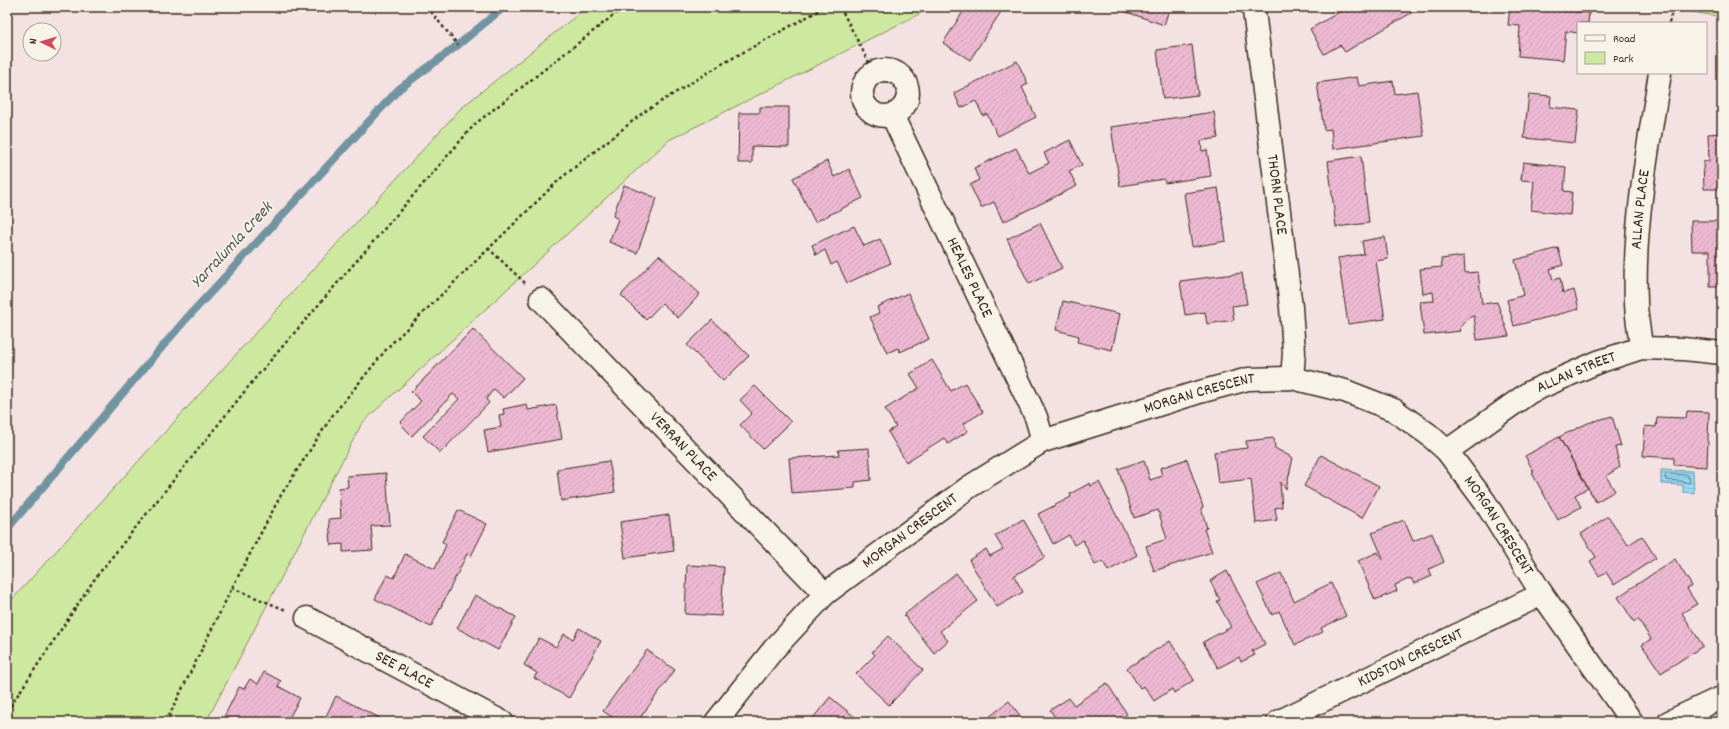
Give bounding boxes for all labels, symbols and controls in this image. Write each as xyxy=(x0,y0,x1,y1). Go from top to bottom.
north arrow xyxy=(22,22,62,62)
legend xyxy=(1577,22,1707,74)
text: Road xyxy=(1613,31,1635,48)
text: N xyxy=(26,37,42,45)
text: Park xyxy=(1613,51,1634,68)
street label: THORN PLACE xyxy=(1261,153,1293,237)
street label: ALLAN PLACE xyxy=(1625,168,1656,250)
water label: Yarralumla Creek xyxy=(187,196,281,295)
street label: HEALES PLACE xyxy=(940,233,999,322)
street label: ALLAN STREET xyxy=(1533,345,1619,399)
street label: MORGAN CRESCENT xyxy=(1141,367,1255,420)
street label: VERRAN PLACE xyxy=(644,407,723,487)
street label: MORGAN CRESCENT xyxy=(1458,471,1539,580)
street label: MORGAN CRESCENT xyxy=(857,487,963,574)
street label: KIDSTON CRESCENT xyxy=(1354,622,1467,693)
street label: SEE PLACE xyxy=(371,645,438,695)

